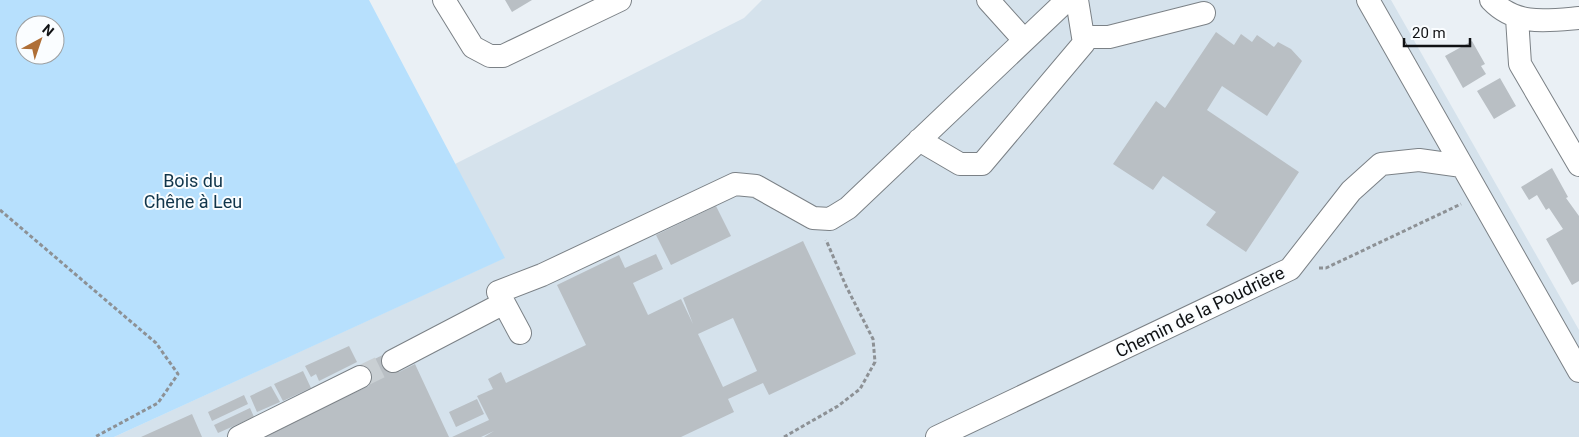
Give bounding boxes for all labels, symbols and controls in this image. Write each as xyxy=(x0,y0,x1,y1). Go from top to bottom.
north arrow xyxy=(15,15,65,65)
scale bar xyxy=(1404,15,1470,47)
text: N xyxy=(39,21,57,39)
text: 20 m xyxy=(1412,24,1446,42)
park label: Bois du Chêne à Leu xyxy=(144,170,242,212)
street label: Chemin de la Poudrière xyxy=(1112,261,1288,362)

